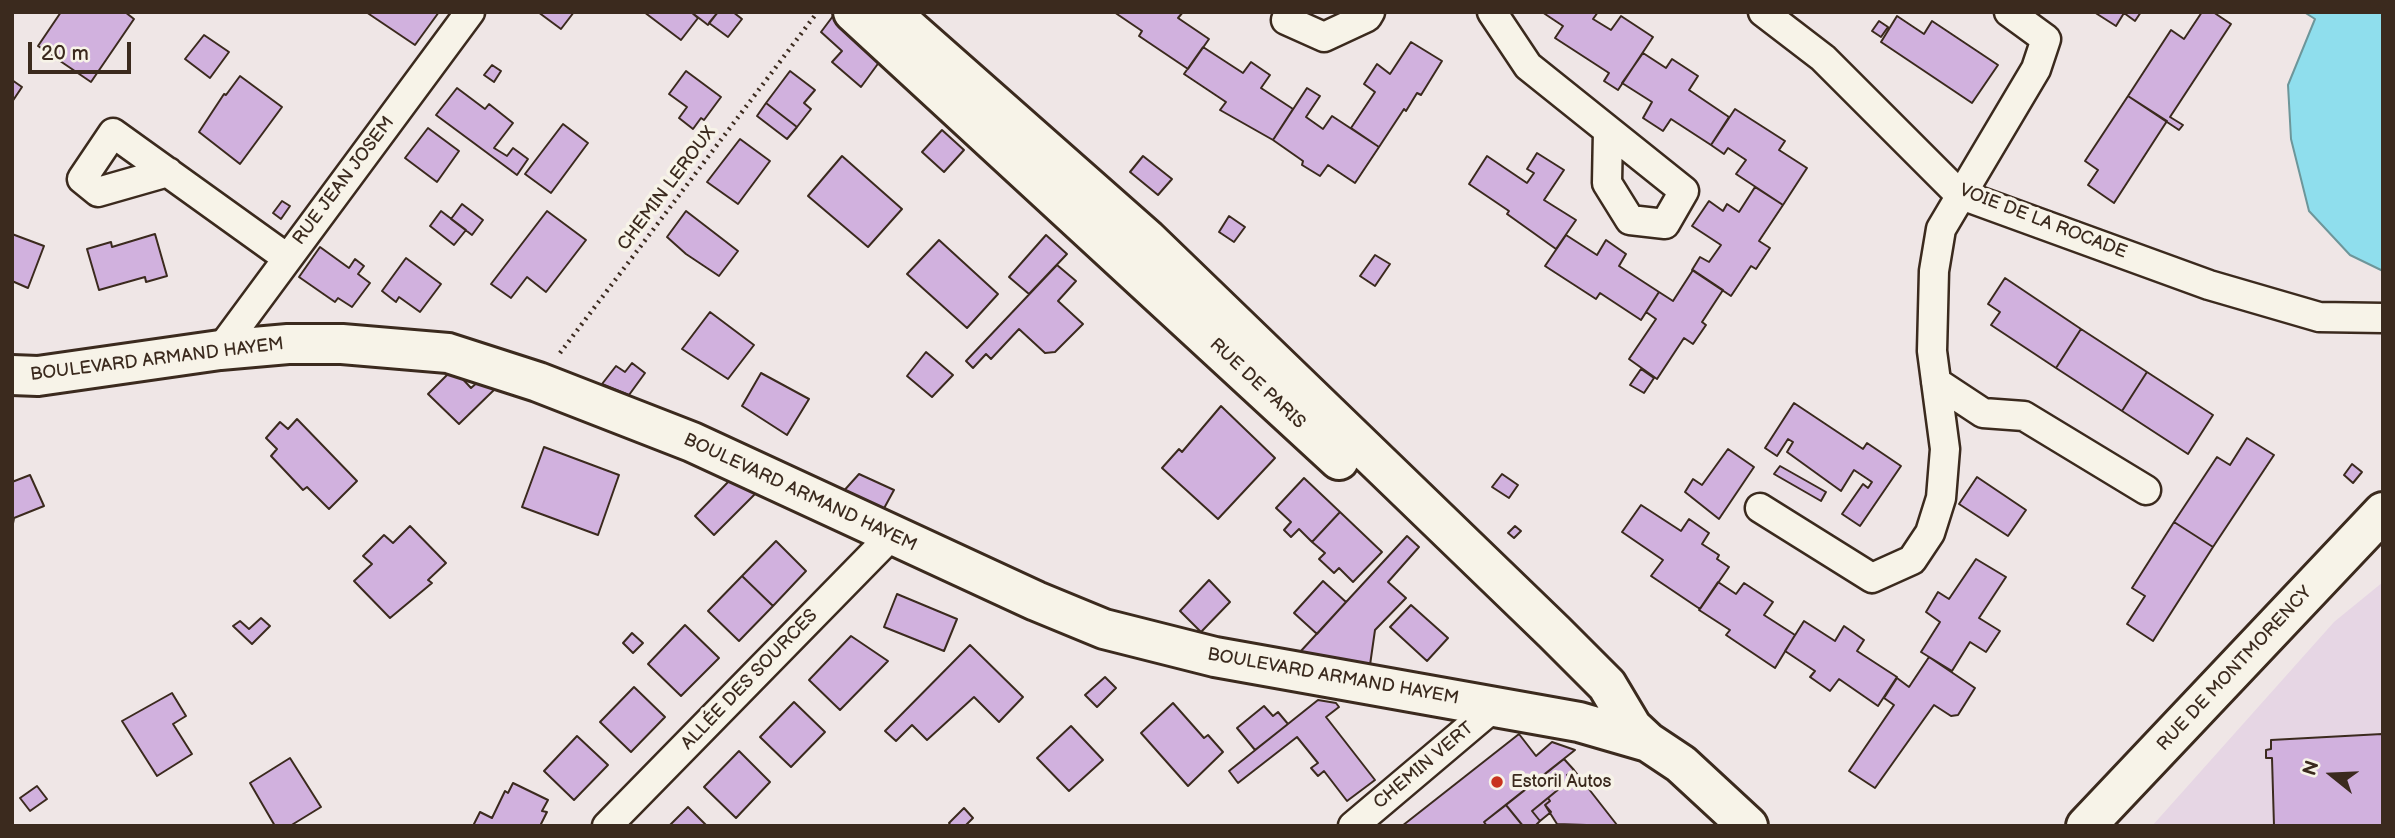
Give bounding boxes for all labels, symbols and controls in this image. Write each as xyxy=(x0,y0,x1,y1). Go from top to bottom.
scale bar xyxy=(32,28,135,72)
text: 20 m xyxy=(41,41,89,66)
street label: RUE JEAN JOSEM xyxy=(289,113,399,249)
street label: CHEMIN LEROUX xyxy=(613,123,721,255)
street label: VOIE DE LA ROCADE xyxy=(1956,180,2130,264)
street label: BOULEVARD ARMAND HAYEM xyxy=(29,334,285,386)
street label: RUE DE PARIS xyxy=(1205,334,1309,434)
street label: BOULEVARD ARMAND HAYEM xyxy=(680,429,920,557)
street label: RUE DE MONTMORENCY xyxy=(2153,582,2317,756)
street label: ALLÉE DES SOURCES xyxy=(677,605,823,755)
street label: BOULEVARD ARMAND HAYEM xyxy=(1206,644,1460,710)
street label: CHEMIN VERT xyxy=(1370,718,1478,814)
north arrow xyxy=(2297,740,2367,810)
text: N xyxy=(2298,758,2325,779)
place label: Estoril Autos xyxy=(1511,771,1612,793)
marker: Estoril Autos xyxy=(1489,774,1505,790)

